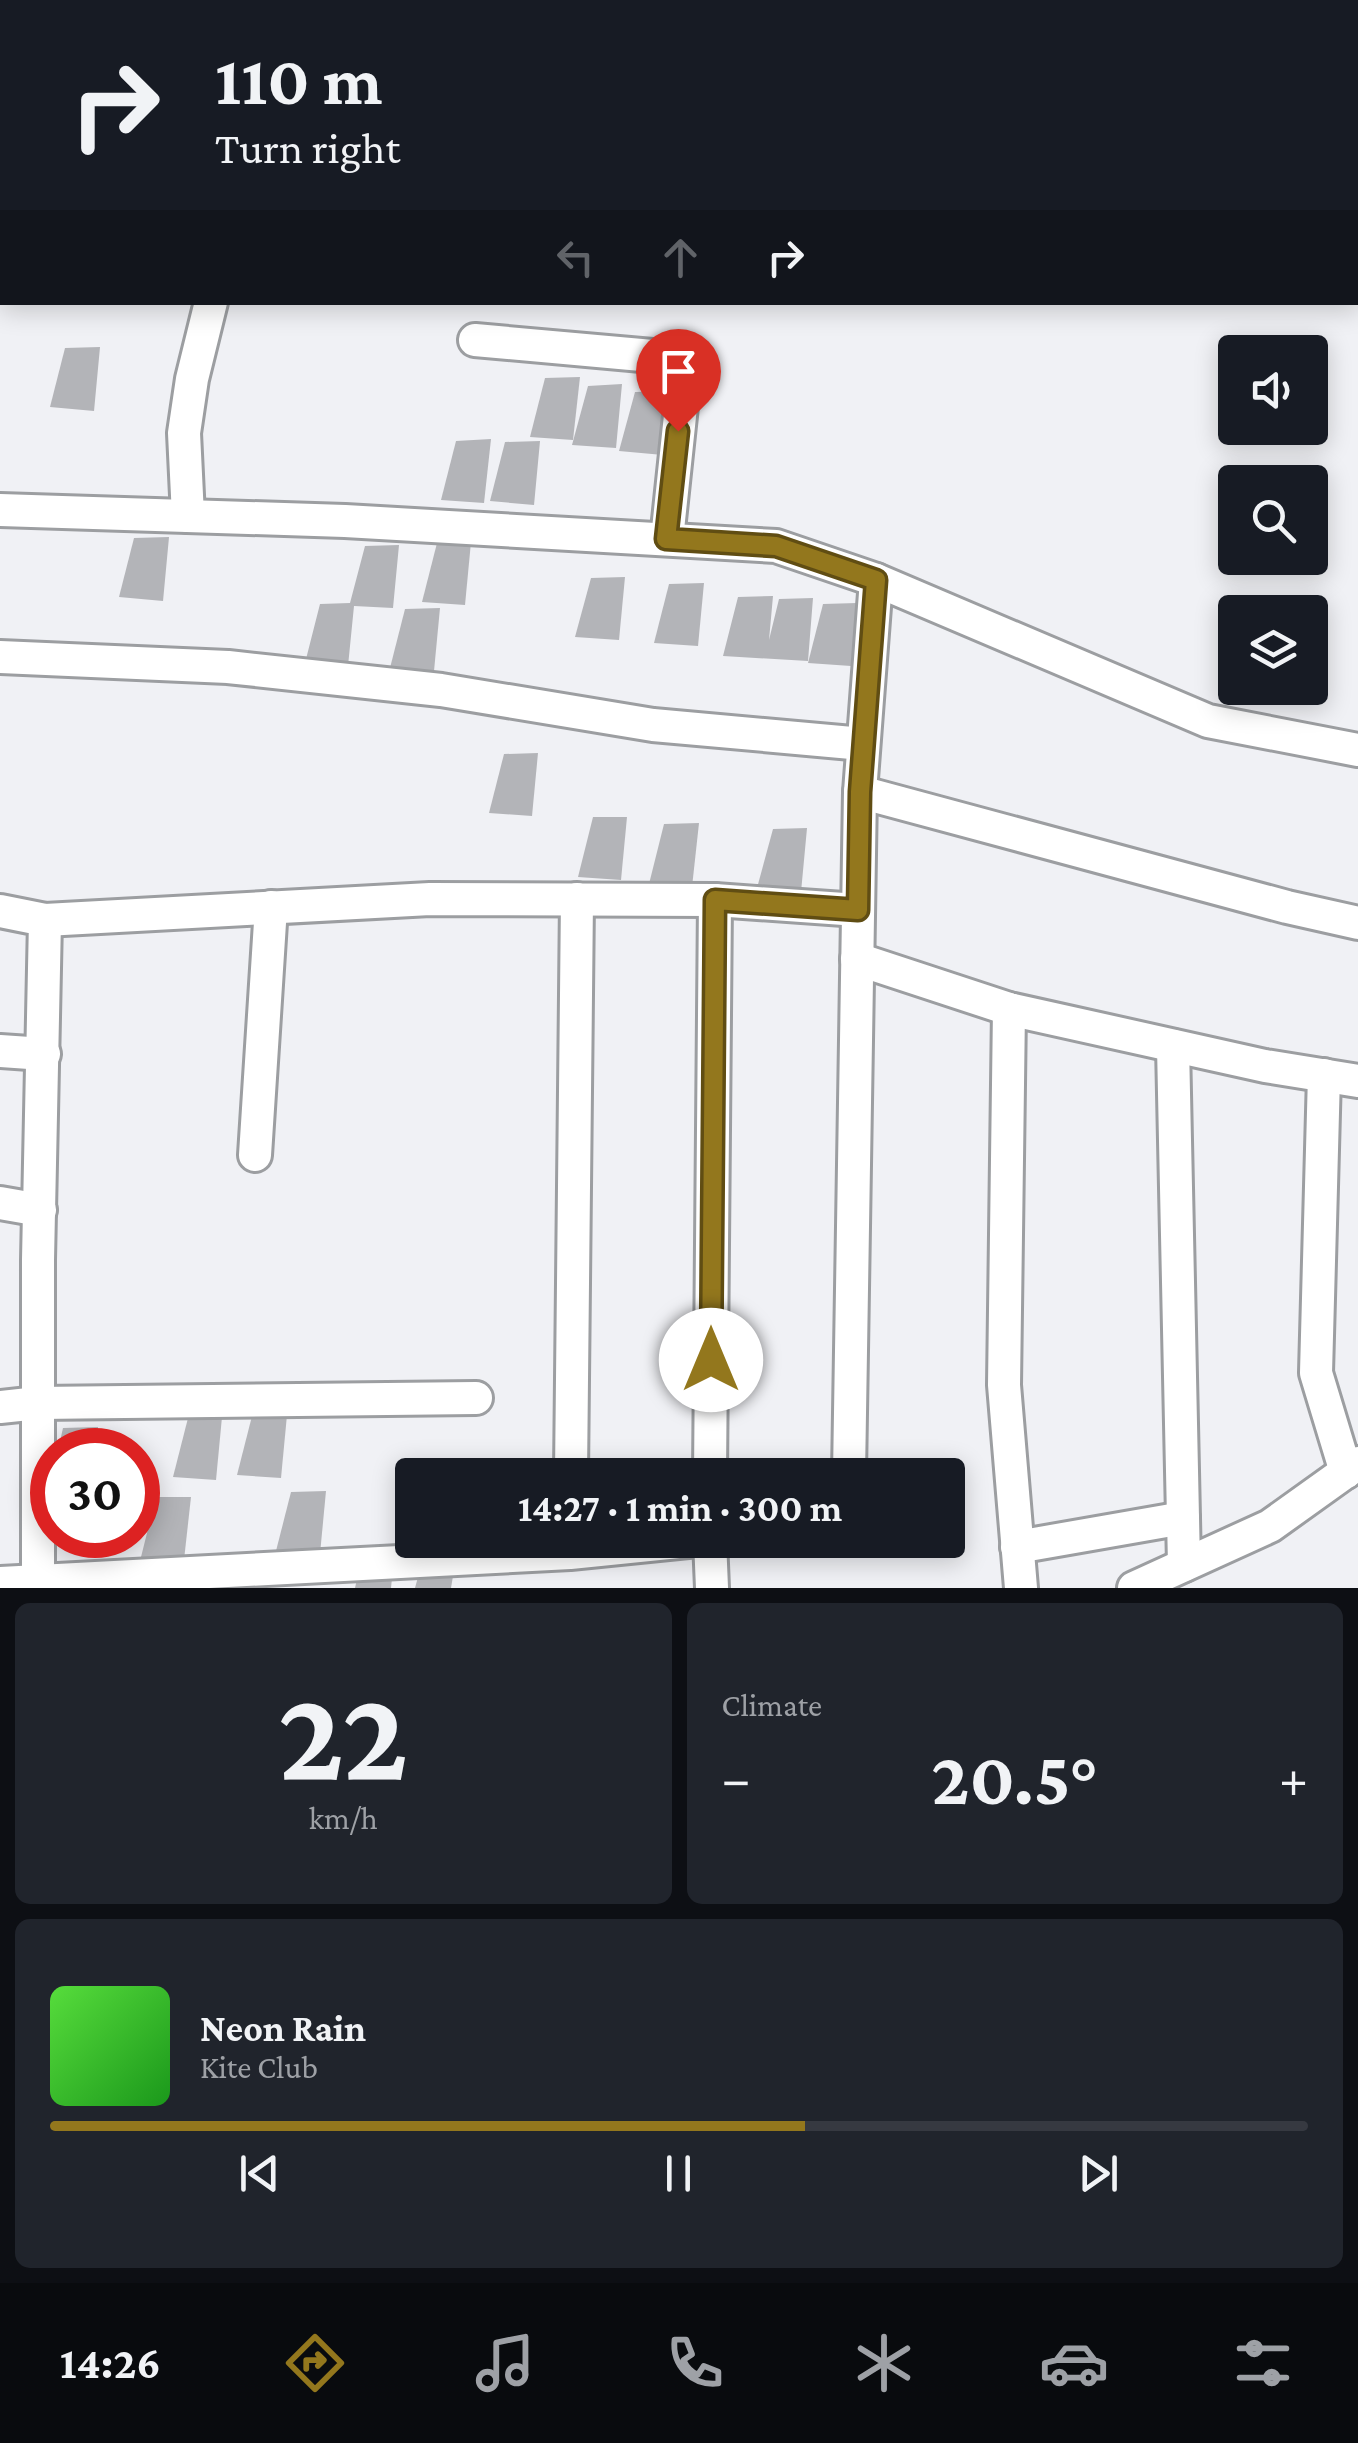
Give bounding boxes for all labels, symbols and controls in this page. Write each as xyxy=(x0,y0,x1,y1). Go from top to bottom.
icon: right xyxy=(50,40,180,170)
text: 110 m xyxy=(215,41,383,119)
text: Turn right xyxy=(215,123,400,173)
icon: left xyxy=(548,230,603,285)
icon: ahead xyxy=(653,230,708,285)
icon: right xyxy=(758,230,813,285)
pin xyxy=(636,329,721,432)
map controls xyxy=(1218,335,1328,705)
button: sound xyxy=(1218,335,1328,445)
icon: arrive xyxy=(651,344,706,399)
button: search xyxy=(1218,465,1328,575)
button: layers xyxy=(1218,595,1328,705)
position arrow xyxy=(659,1308,763,1412)
speed limit sign: 30 xyxy=(30,1428,160,1558)
text: 14:27 · 1 min · 300 m xyxy=(518,1487,842,1529)
text: 22 xyxy=(278,1662,409,1807)
text: Climate xyxy=(722,1687,822,1723)
text: 20.5° xyxy=(931,1737,1098,1820)
text: − xyxy=(722,1748,751,1809)
text: + xyxy=(1279,1748,1308,1809)
text: km/h xyxy=(309,1800,378,1836)
text: Neon Rain xyxy=(200,2007,366,2049)
text: Kite Club xyxy=(200,2049,318,2085)
icon: previous xyxy=(232,2146,287,2201)
icon: pause xyxy=(651,2146,706,2201)
icon: next xyxy=(1071,2146,1126,2201)
icon: directions xyxy=(280,2328,350,2398)
icon: music xyxy=(470,2328,540,2398)
icon: phone xyxy=(660,2328,730,2398)
icon: climate xyxy=(849,2328,919,2398)
icon: car xyxy=(1039,2328,1109,2398)
icon: filters xyxy=(1228,2328,1298,2398)
text: 14:26 xyxy=(60,2338,161,2388)

